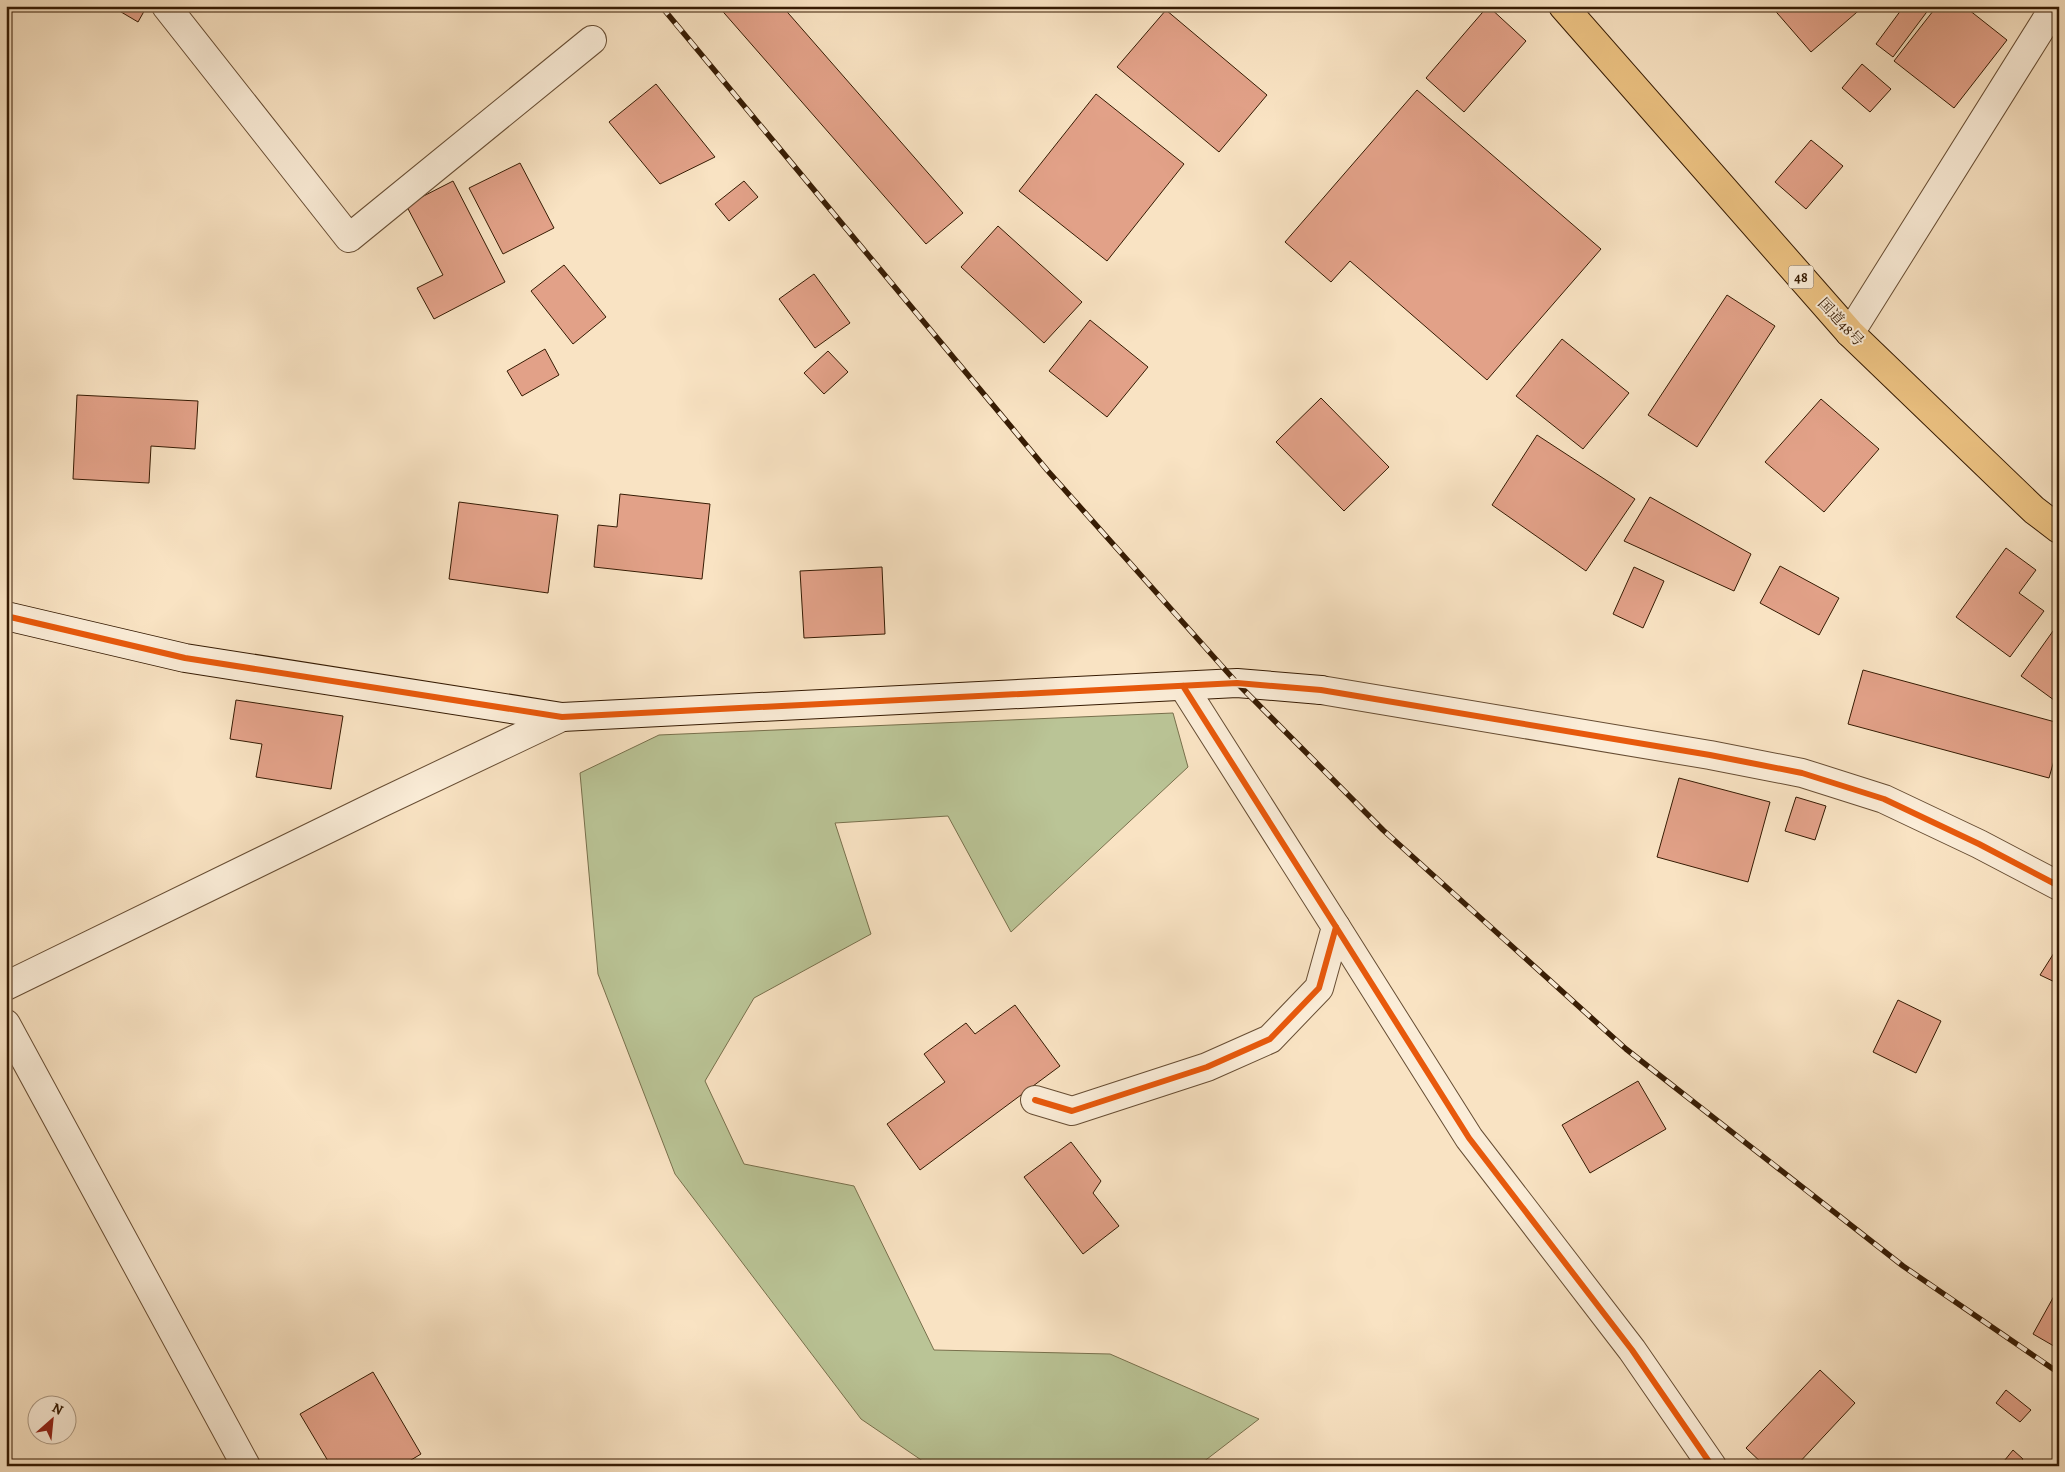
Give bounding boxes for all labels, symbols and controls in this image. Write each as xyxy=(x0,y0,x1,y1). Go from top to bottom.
road number: 48 xyxy=(1788,266,1814,288)
street label: 国道48号 xyxy=(1814,294,1868,350)
north arrow xyxy=(28,1394,78,1444)
text: N xyxy=(49,1398,67,1420)

